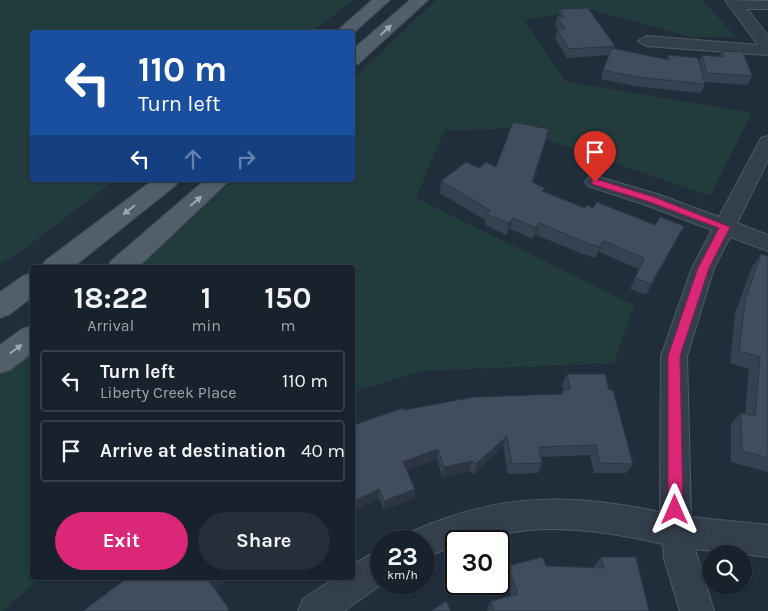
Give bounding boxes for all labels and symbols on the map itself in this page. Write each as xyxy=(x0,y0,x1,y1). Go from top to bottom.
one-way arrow xyxy=(380,24,392,36)
pin xyxy=(574,131,616,182)
one-way arrow xyxy=(189,195,202,206)
one-way arrow xyxy=(122,205,136,215)
one-way arrow xyxy=(9,344,23,354)
position arrow xyxy=(648,483,700,535)
speed limit sign: 30 xyxy=(445,530,510,595)

